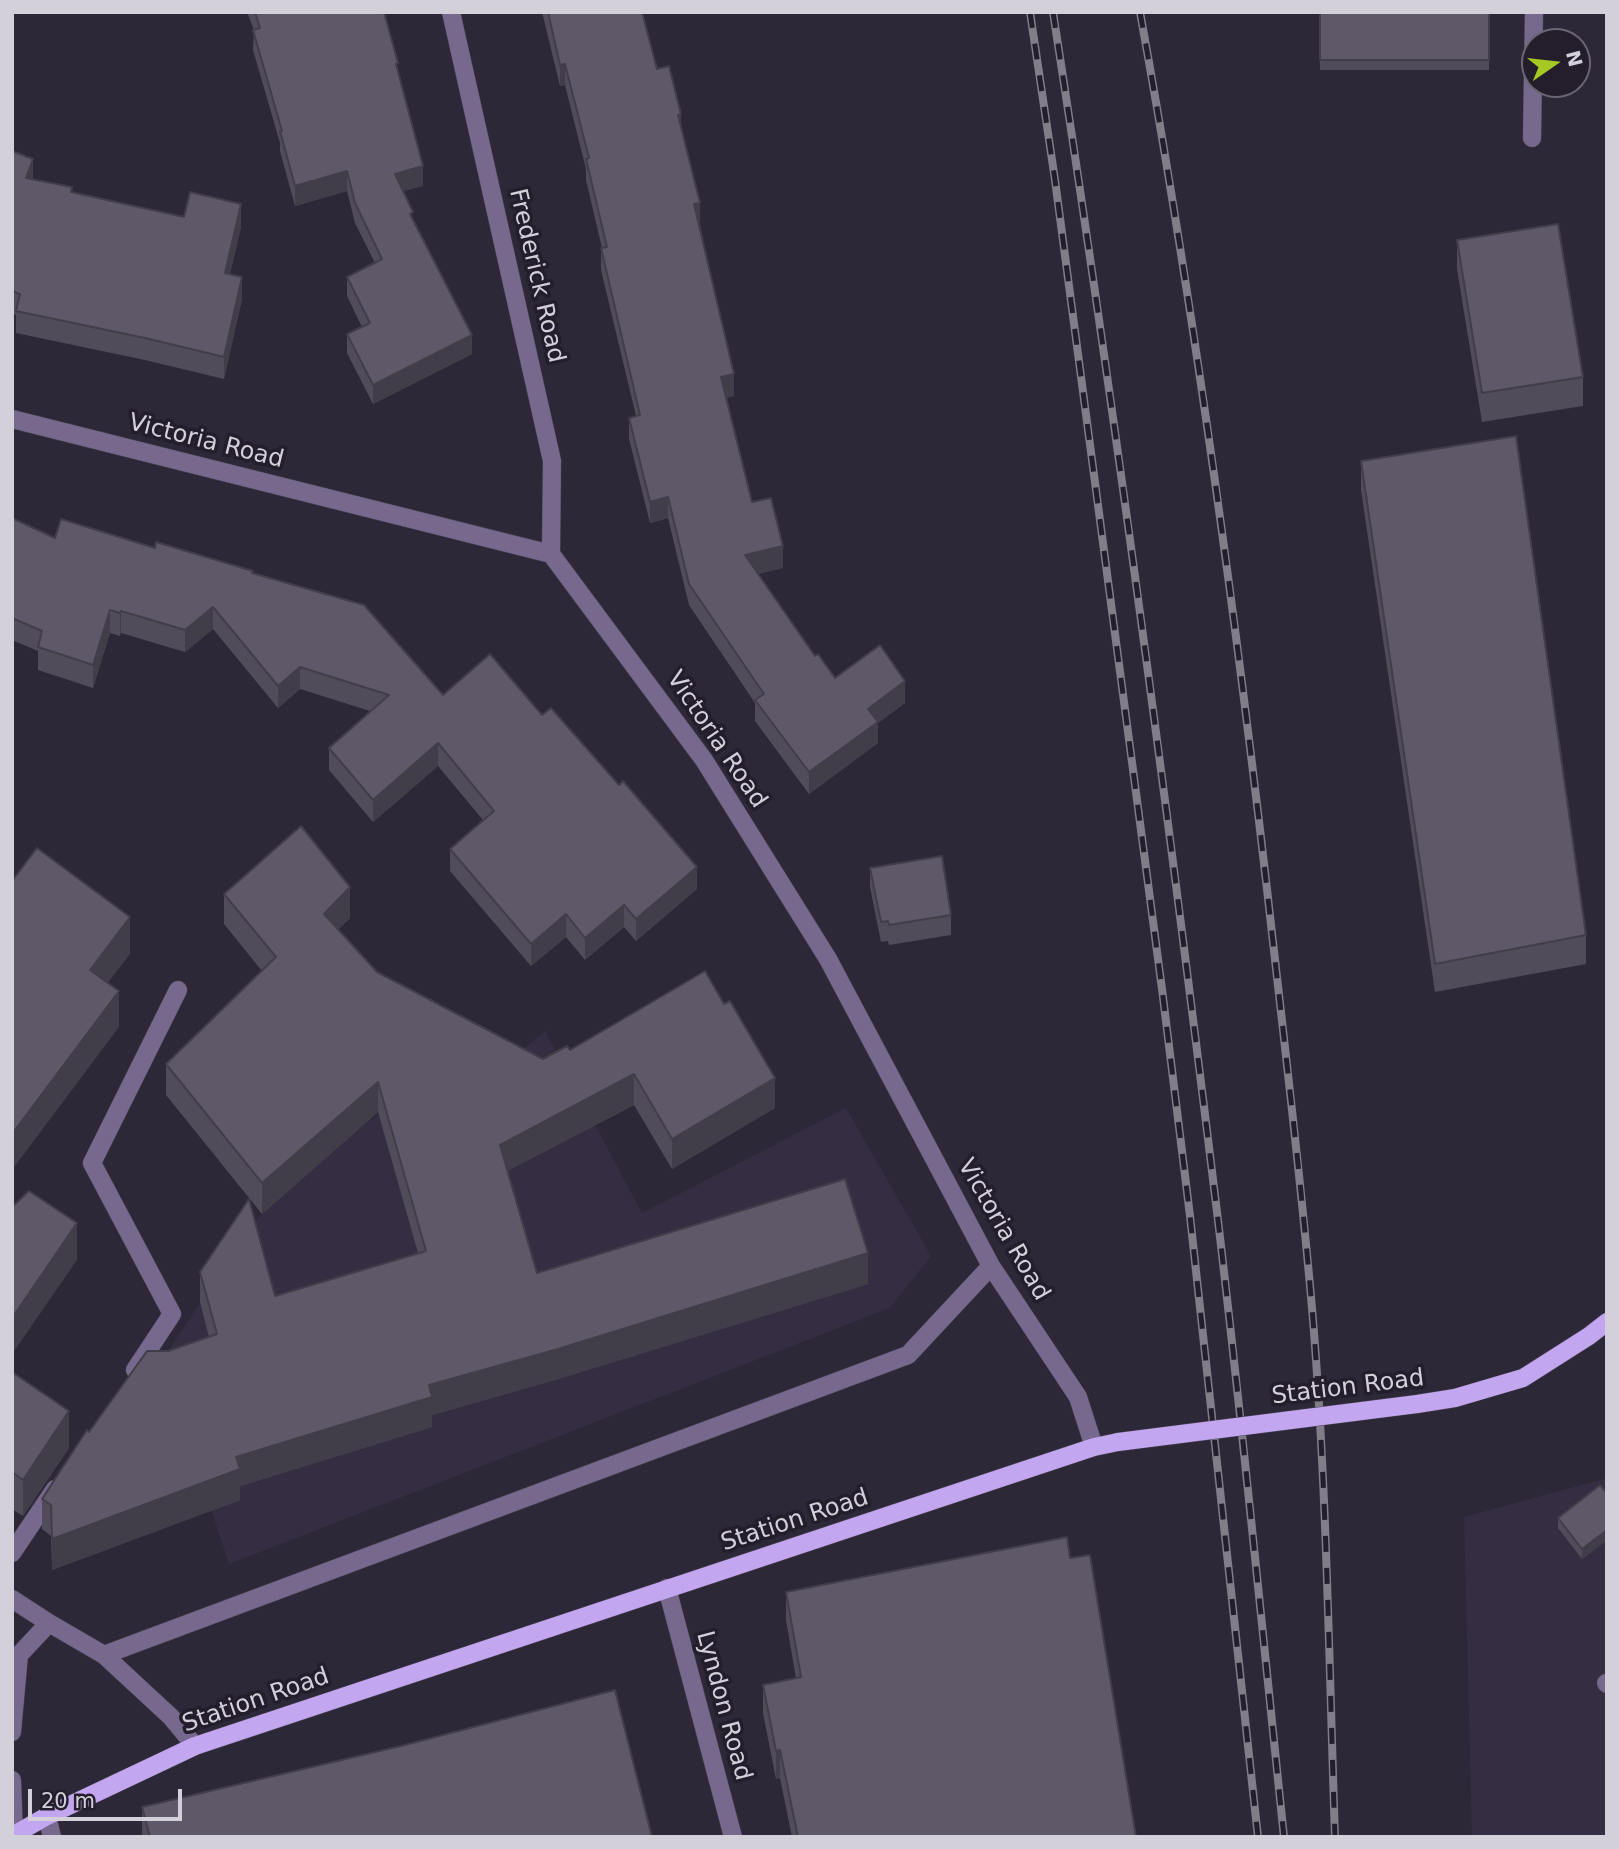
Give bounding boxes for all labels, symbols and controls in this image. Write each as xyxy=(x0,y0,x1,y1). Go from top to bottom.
north arrow xyxy=(1521,28,1591,98)
text: N xyxy=(1562,48,1587,69)
street label: Frederick Road xyxy=(502,186,570,366)
street label: Victoria Road xyxy=(125,409,287,475)
street label: Victoria Road xyxy=(660,666,772,814)
street label: Victoria Road xyxy=(951,1154,1055,1306)
street label: Station Road xyxy=(1270,1364,1426,1412)
street label: Station Road xyxy=(718,1484,872,1558)
street label: Lyndon Road xyxy=(689,1628,757,1784)
street label: Station Road xyxy=(179,1662,333,1740)
scale bar xyxy=(32,1776,186,1820)
text: 20 m xyxy=(41,1789,95,1813)

